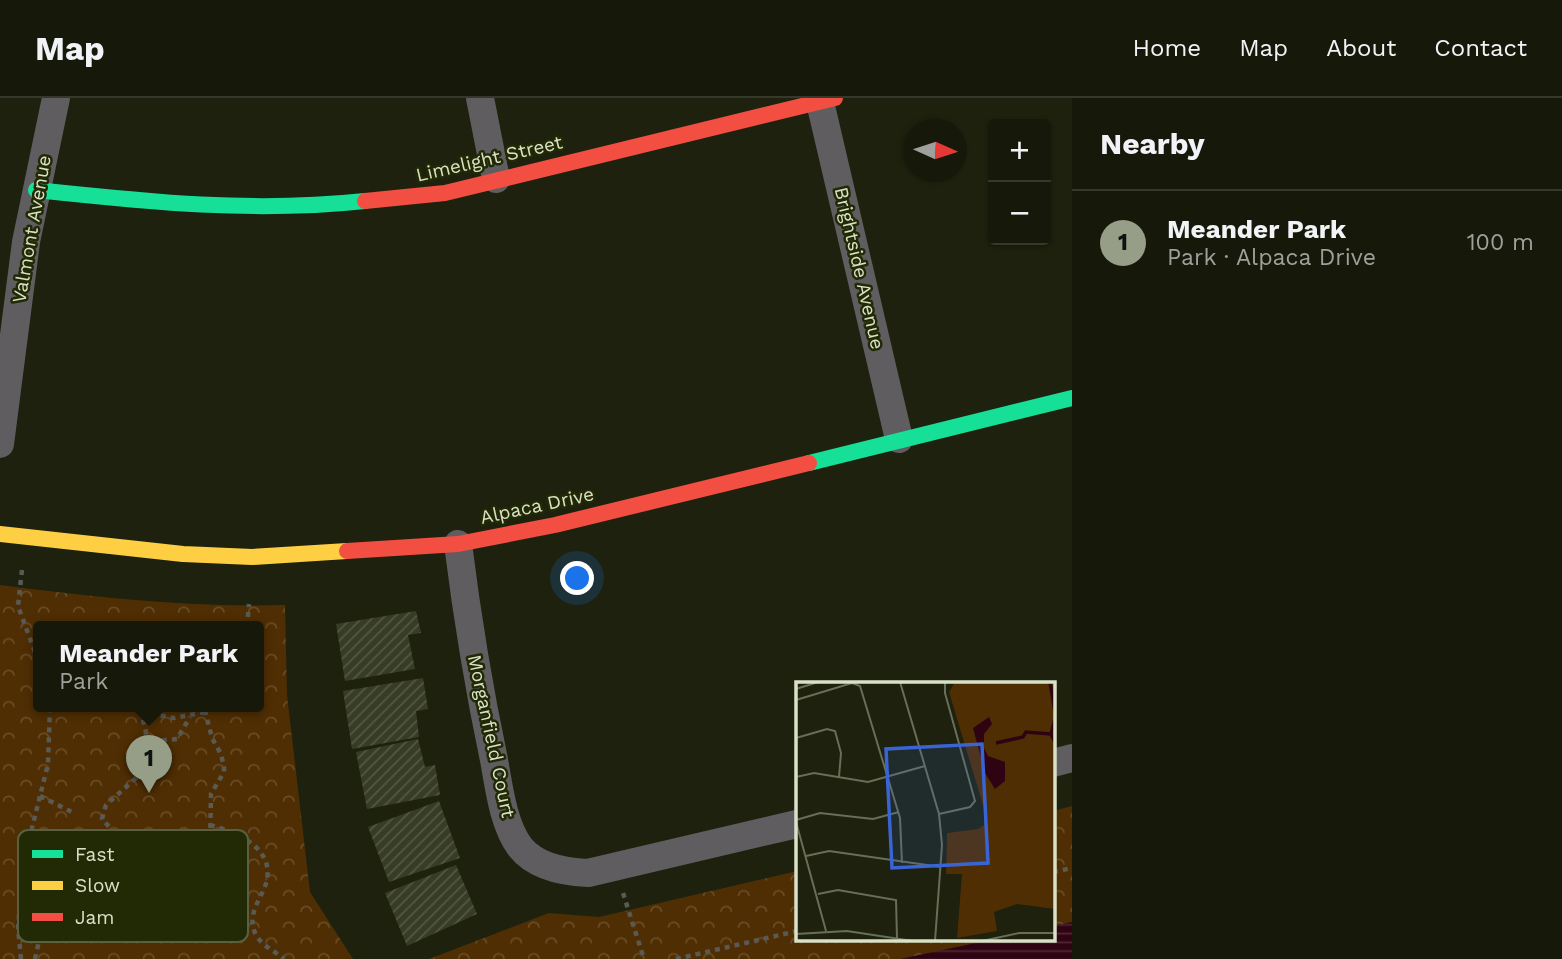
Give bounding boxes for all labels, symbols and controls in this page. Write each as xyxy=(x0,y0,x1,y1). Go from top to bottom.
text: Map xyxy=(35,29,105,68)
text: Home xyxy=(1133,34,1201,62)
text: Map xyxy=(1239,34,1288,62)
text: About xyxy=(1326,34,1396,62)
text: Contact xyxy=(1434,34,1527,62)
north arrow xyxy=(904,119,967,182)
map controls xyxy=(988,119,1051,245)
button: + xyxy=(988,119,1051,182)
text: Nearby xyxy=(1100,126,1205,161)
street label: Limelight Street xyxy=(414,130,565,187)
street label: Valmont Avenue xyxy=(7,153,56,305)
button: − xyxy=(988,182,1051,245)
street label: Brightside Avenue xyxy=(830,185,889,351)
text: Meander Park xyxy=(1167,214,1346,244)
text: 1 xyxy=(1118,229,1128,256)
text: 100 m xyxy=(1467,229,1534,256)
text: Park · Alpaca Drive xyxy=(1167,244,1376,271)
street label: Alpaca Drive xyxy=(478,482,596,529)
your location xyxy=(560,561,594,595)
popup xyxy=(33,621,264,712)
text: Meander Park xyxy=(59,638,238,668)
street label: Morganfield Court xyxy=(463,652,520,820)
text: Park xyxy=(59,668,108,695)
inset map xyxy=(796,682,1054,942)
pin: 1 xyxy=(126,735,172,793)
legend xyxy=(18,830,248,942)
text: Fast xyxy=(75,843,114,866)
text: Slow xyxy=(75,874,120,897)
text: Jam xyxy=(75,906,114,929)

